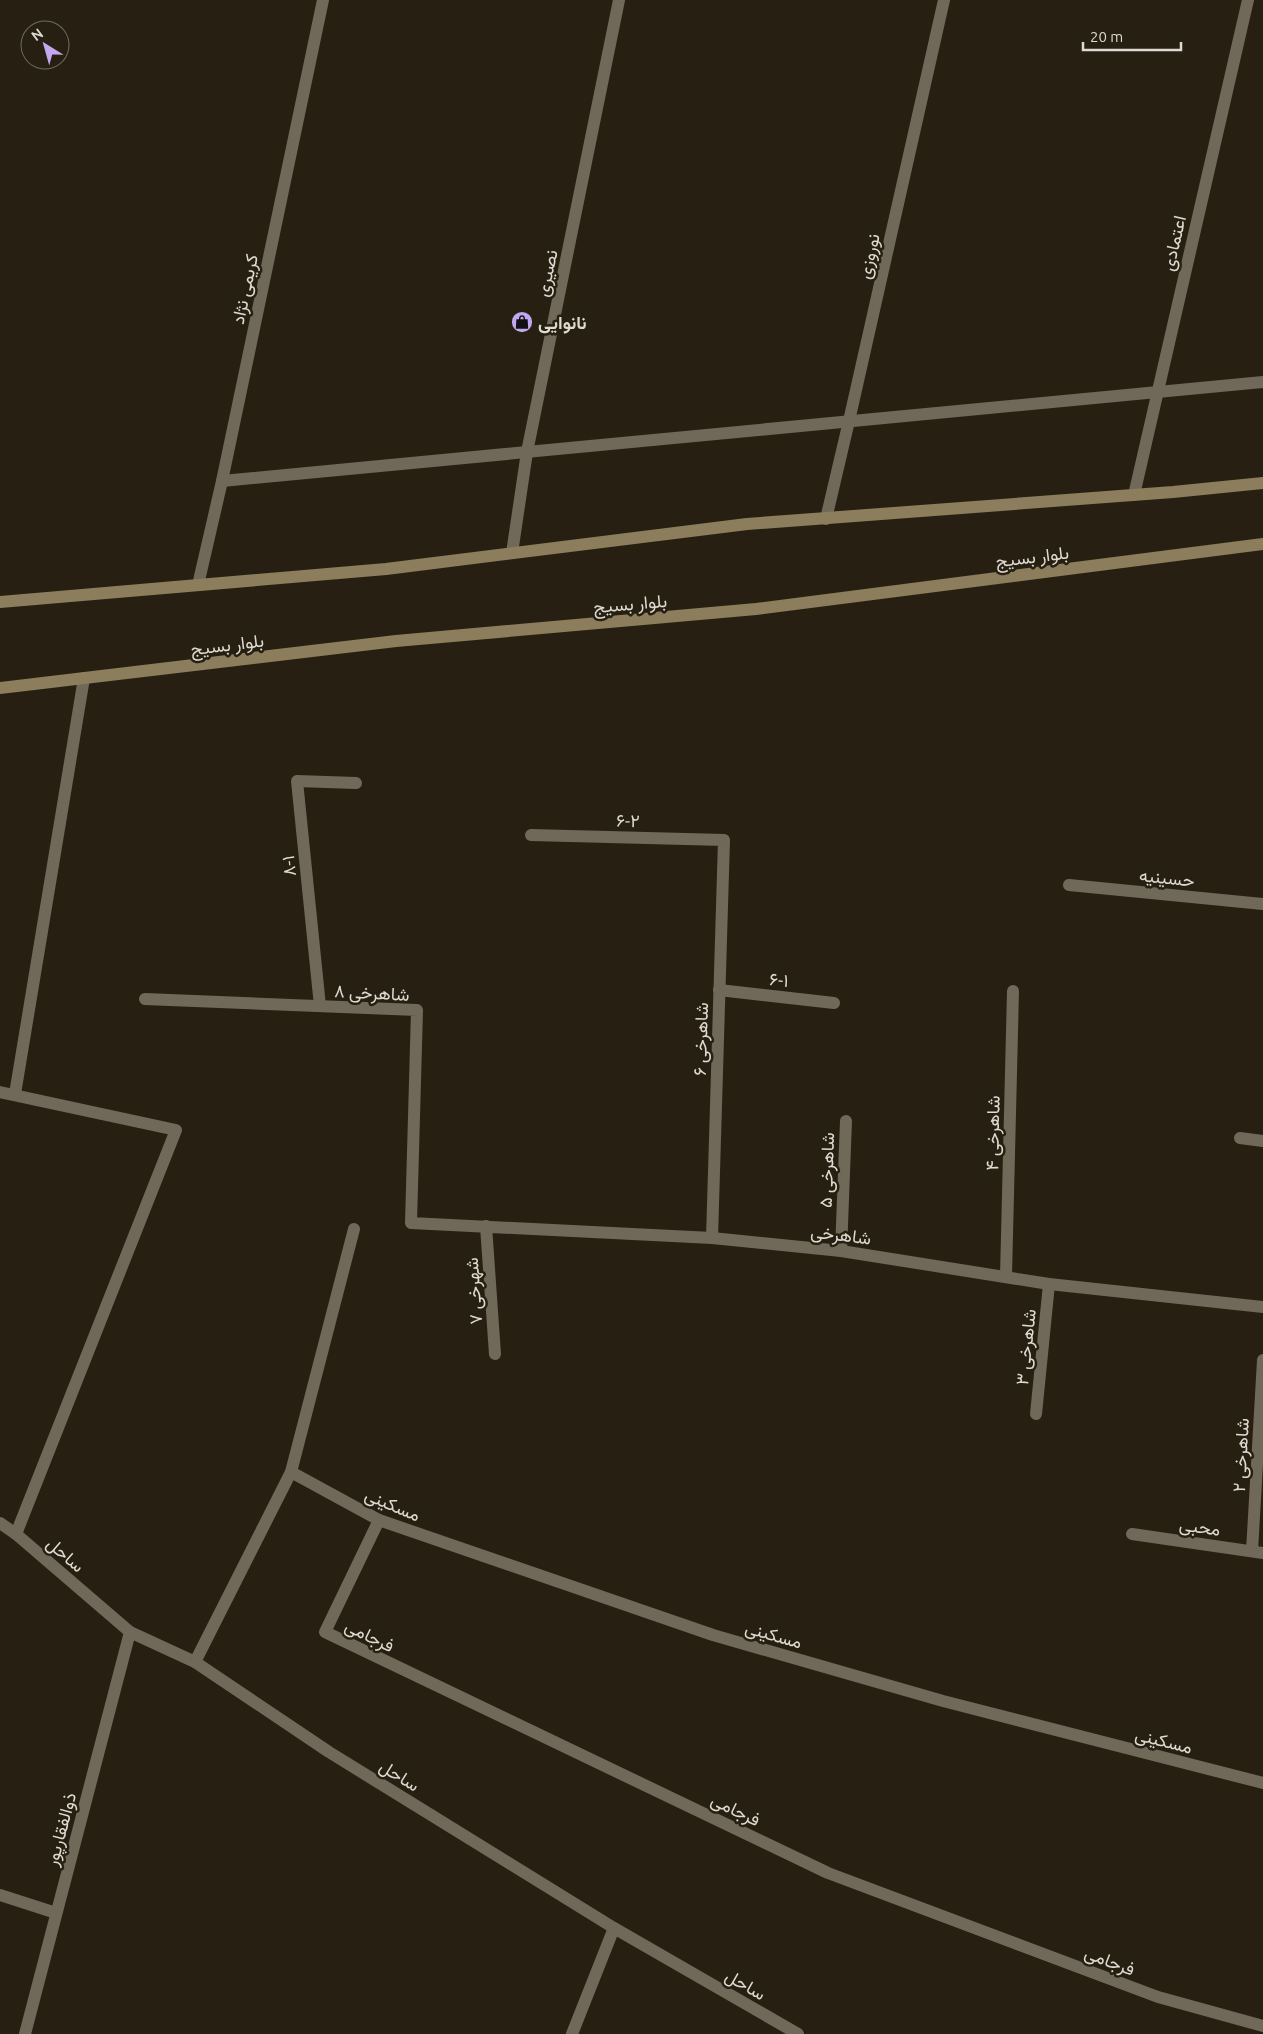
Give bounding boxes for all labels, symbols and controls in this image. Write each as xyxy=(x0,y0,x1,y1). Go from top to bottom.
north arrow xyxy=(20,20,70,70)
scale bar xyxy=(1083,20,1180,52)
text: N xyxy=(28,25,46,44)
text: 20 m xyxy=(1090,28,1123,45)
street label: اعتمادی xyxy=(1157,213,1191,273)
street label: نوروزی xyxy=(853,231,885,281)
street label: نصیری xyxy=(531,248,563,299)
street label: کریمی نژاد xyxy=(227,252,263,326)
shop icon: نانوایی xyxy=(510,310,534,334)
place label: نانوایی xyxy=(538,312,586,334)
street label: بلوار بسیج xyxy=(994,542,1070,573)
street label: بلوار بسیج xyxy=(592,590,668,619)
street label: بلوار بسیج xyxy=(189,630,265,661)
street label: ۶-۲ xyxy=(616,810,640,830)
street label: ۸-۱ xyxy=(277,855,299,877)
street label: حسینیه xyxy=(1138,864,1196,891)
street label: ۶-۱ xyxy=(768,968,790,990)
street label: شاهرخی ۸ xyxy=(334,980,410,1006)
street label: شاهرخی ۶ xyxy=(689,1002,713,1076)
street label: شاهرخی ۴ xyxy=(981,1095,1005,1171)
street label: شاهرخی ۵ xyxy=(815,1132,839,1208)
street label: شاهرخی xyxy=(809,1220,872,1250)
street label: شهرخی ۷ xyxy=(461,1257,487,1325)
street label: شاهرخی ۳ xyxy=(1011,1308,1041,1386)
street label: شاهرخی ۲ xyxy=(1228,1417,1254,1493)
street label: مسکینی xyxy=(361,1483,424,1526)
street label: محبی xyxy=(1178,1513,1222,1541)
street label: ساحل xyxy=(42,1532,89,1577)
street label: فرجامی xyxy=(341,1615,398,1657)
street label: مسکینی xyxy=(743,1616,805,1654)
street label: مسکینی xyxy=(1133,1723,1195,1759)
street label: ساحل xyxy=(375,1755,424,1797)
street label: فرجامی xyxy=(707,1789,764,1831)
street label: ذوالفقارپور xyxy=(40,1790,82,1870)
street label: فرجامی xyxy=(1081,1941,1138,1981)
street label: ساحل xyxy=(721,1965,770,2005)

